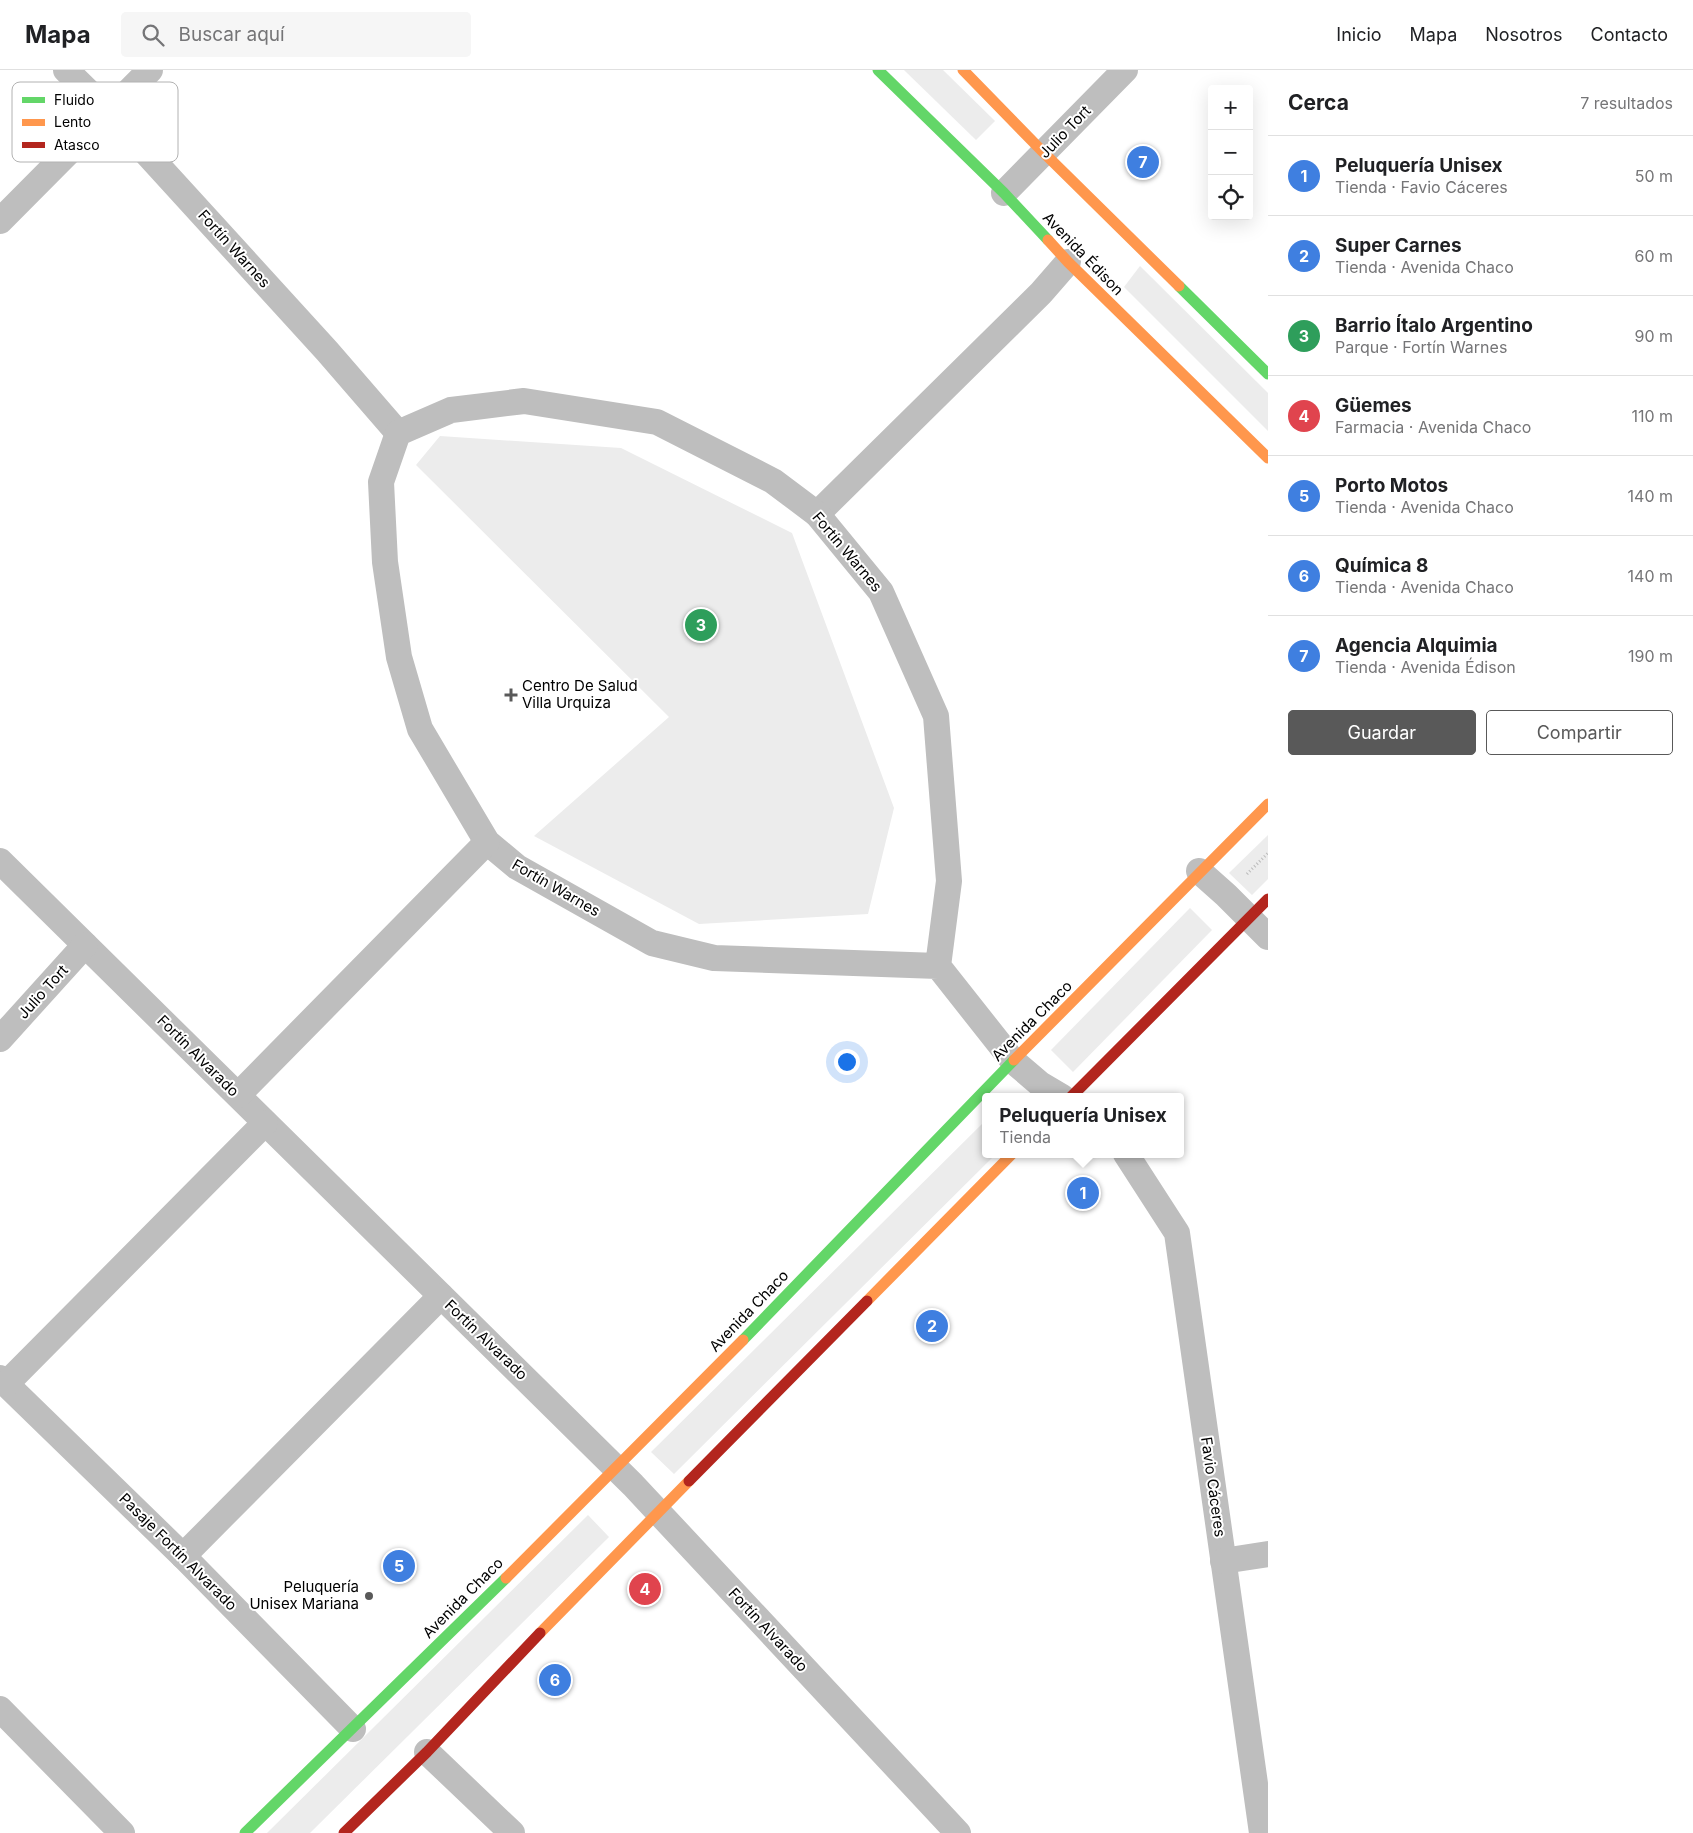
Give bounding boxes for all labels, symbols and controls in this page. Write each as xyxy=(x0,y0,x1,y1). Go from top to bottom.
search box xyxy=(121,12,471,57)
text: Mapa xyxy=(25,20,91,49)
icon: search xyxy=(139,21,167,49)
text: Buscar aquí xyxy=(179,23,285,46)
text: Inicio xyxy=(1336,24,1382,45)
text: Mapa xyxy=(1410,24,1457,45)
text: Nosotros xyxy=(1485,24,1563,45)
text: Contacto xyxy=(1591,24,1668,45)
legend xyxy=(12,82,178,162)
map controls xyxy=(1208,85,1253,220)
button: + xyxy=(1208,85,1253,130)
text: Cerca xyxy=(1288,90,1349,115)
text: Fluido xyxy=(54,91,94,108)
text: 7 resultados xyxy=(1580,93,1673,113)
street label: Julio Tort xyxy=(1035,101,1095,162)
text: Lento xyxy=(54,113,91,130)
button: − xyxy=(1208,130,1253,175)
text: Atasco xyxy=(54,136,100,153)
pin: 7 xyxy=(1127,143,1159,181)
text: Peluquería Unisex xyxy=(1335,154,1503,177)
text: 1 xyxy=(1301,166,1307,186)
text: 50 m xyxy=(1635,166,1673,186)
button: locate xyxy=(1208,175,1253,220)
text: Tienda · Favio Cáceres xyxy=(1335,177,1508,197)
street label: Fortín Warnes xyxy=(194,206,274,292)
street label: Avenida Édison xyxy=(1039,208,1128,299)
text: Super Carnes xyxy=(1335,234,1462,257)
text: 2 xyxy=(1299,246,1309,266)
text: 60 m xyxy=(1634,246,1673,266)
text: Tienda · Avenida Chaco xyxy=(1335,257,1514,277)
text: Barrio Ítalo Argentino xyxy=(1335,314,1533,337)
text: 3 xyxy=(1299,326,1309,346)
text: 90 m xyxy=(1634,326,1673,346)
text: Parque · Fortín Warnes xyxy=(1335,337,1507,357)
text: Güemes xyxy=(1335,394,1412,417)
text: 4 xyxy=(1299,406,1309,426)
text: 110 m xyxy=(1631,406,1673,426)
text: Farmacia · Avenida Chaco xyxy=(1335,417,1531,437)
text: Porto Motos xyxy=(1335,474,1448,497)
text: 5 xyxy=(1299,486,1309,506)
text: 140 m xyxy=(1628,486,1673,506)
text: Tienda · Avenida Chaco xyxy=(1335,497,1514,517)
street label: Fortín Warnes xyxy=(808,508,886,596)
text: Química 8 xyxy=(1335,554,1429,577)
text: 6 xyxy=(1299,566,1309,586)
text: 140 m xyxy=(1628,566,1673,586)
text: Tienda · Avenida Chaco xyxy=(1335,577,1514,597)
pin: 3 xyxy=(685,606,717,644)
text: Agencia Alquimia xyxy=(1335,634,1498,657)
text: 7 xyxy=(1299,646,1309,666)
text: 190 m xyxy=(1628,646,1673,666)
text: Tienda · Avenida Édison xyxy=(1335,657,1516,677)
place label: Centro De Salud Villa Urquiza xyxy=(522,676,638,712)
marker: Centro De Salud Villa Urquiza xyxy=(504,688,518,702)
button: Guardar xyxy=(1288,710,1476,755)
button: Compartir xyxy=(1486,710,1673,755)
street label: Fortín Warnes xyxy=(509,855,604,920)
street label: Julio Tort xyxy=(13,961,72,1023)
street label: Avenida Chaco xyxy=(987,976,1076,1065)
street label: Fortín Alvarado xyxy=(154,1011,243,1100)
your location xyxy=(834,1049,860,1075)
popup xyxy=(982,1093,1184,1158)
text: Peluquería Unisex xyxy=(999,1104,1167,1127)
text: Tienda xyxy=(999,1127,1051,1147)
pin: 1 xyxy=(1067,1174,1099,1212)
street label: Avenida Chaco xyxy=(705,1266,792,1356)
street label: Fortín Alvarado xyxy=(441,1295,532,1384)
pin: 2 xyxy=(916,1307,948,1345)
street label: Favio Cáceres xyxy=(1197,1436,1230,1538)
street label: Pasaje Fortín Alvarado xyxy=(115,1489,241,1615)
pin: 5 xyxy=(383,1547,415,1585)
street label: Avenida Chaco xyxy=(418,1553,507,1642)
pin: 4 xyxy=(629,1570,661,1608)
place label: Peluquería Unisex Mariana xyxy=(249,1577,359,1613)
street label: Fortín Alvarado xyxy=(725,1584,812,1676)
marker: Peluquería Unisex Mariana xyxy=(363,1590,375,1602)
pin: 6 xyxy=(539,1661,571,1699)

